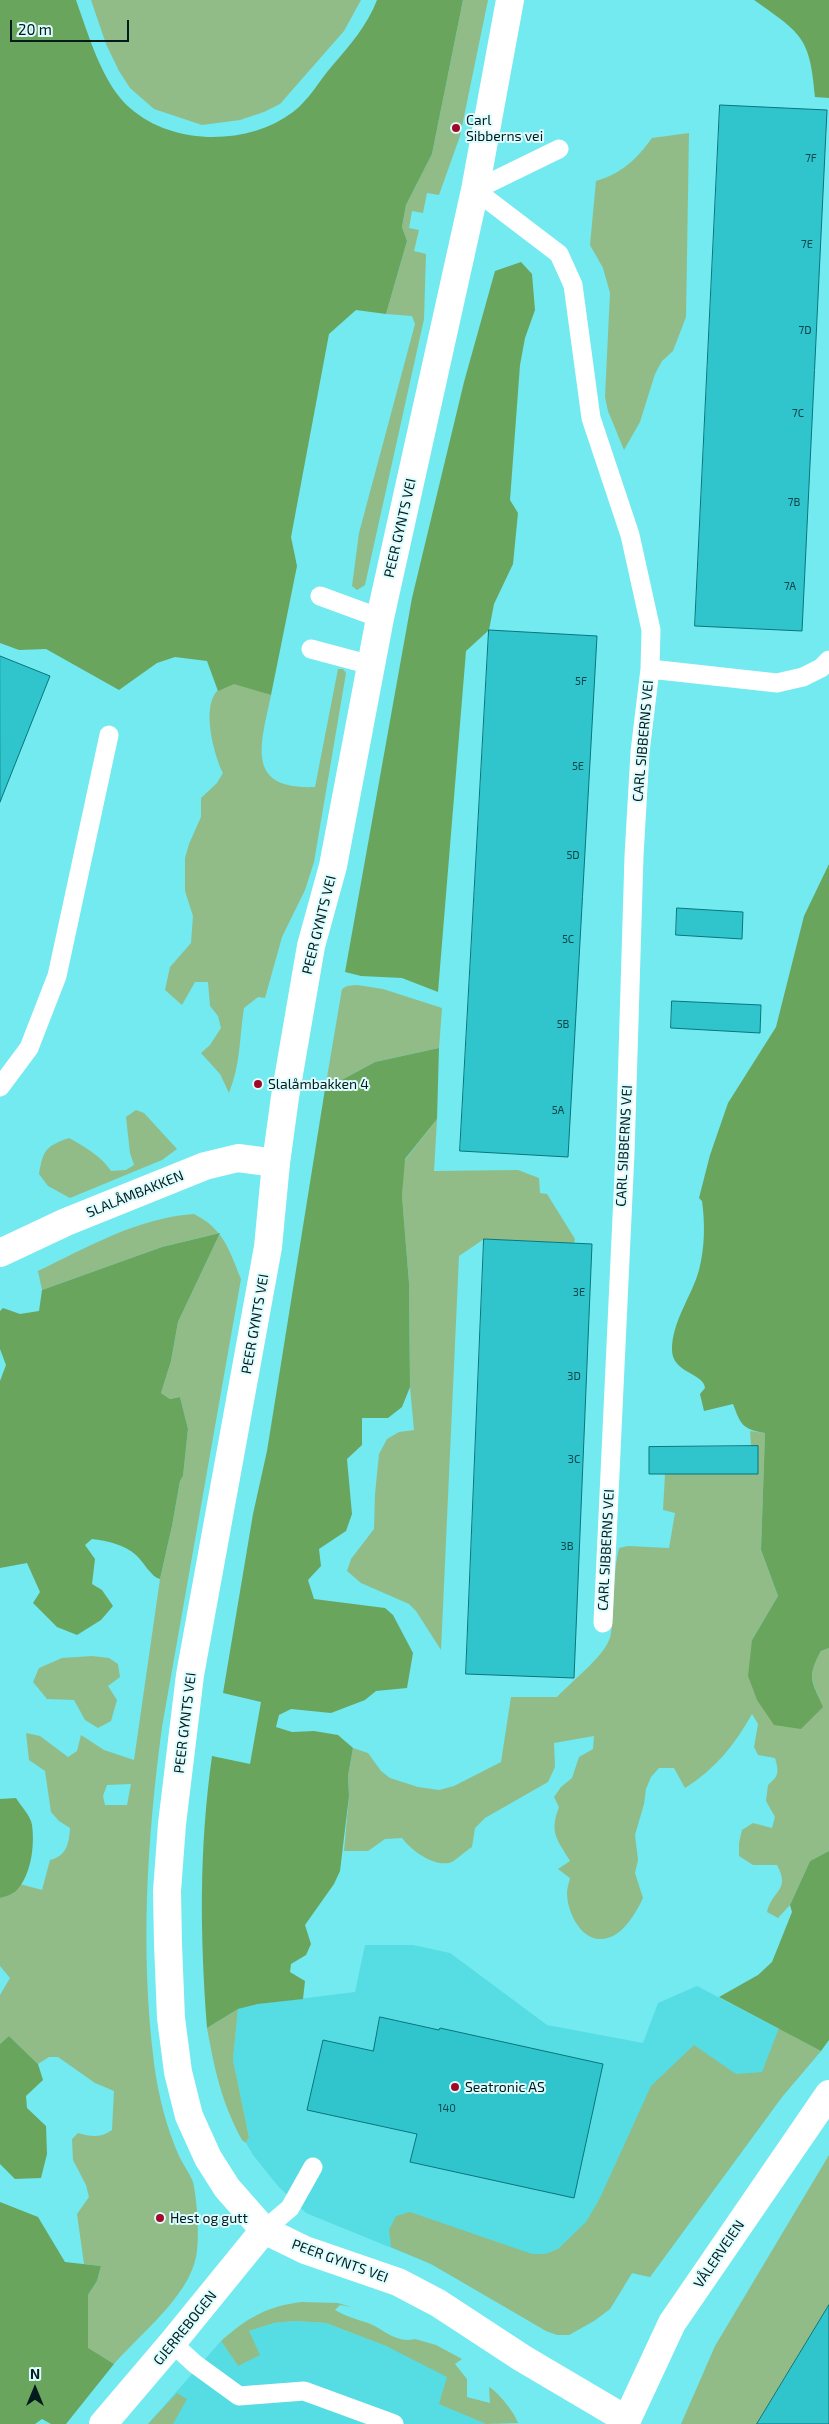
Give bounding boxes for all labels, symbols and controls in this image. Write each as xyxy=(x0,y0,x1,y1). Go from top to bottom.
scale bar xyxy=(12,10,131,42)
text: 20 m xyxy=(18,20,52,38)
place label: Carl Sibberns vei xyxy=(466,112,543,144)
marker: Carl Sibberns vei xyxy=(450,122,462,134)
house number: 7F xyxy=(805,151,817,165)
house number: 7E xyxy=(801,237,813,251)
house number: 7D xyxy=(799,323,811,337)
house number: 7C xyxy=(792,406,804,420)
street label: PEER GYNTS VEI xyxy=(380,477,420,579)
house number: 7B xyxy=(788,495,800,509)
house number: 7A xyxy=(784,579,796,593)
house number: 5F xyxy=(575,674,587,688)
street label: CARL SIBBERNS VEI xyxy=(629,680,657,802)
house number: 5E xyxy=(572,759,584,773)
house number: 5D xyxy=(566,848,580,862)
street label: PEER GYNTS VEI xyxy=(299,874,339,976)
house number: 5C xyxy=(562,932,574,946)
house number: 5B xyxy=(557,1017,569,1031)
place label: Slalåmbakken 4 xyxy=(268,1076,369,1092)
marker: Slalåmbakken 4 xyxy=(252,1078,264,1090)
street label: CARL SIBBERNS VEI xyxy=(612,1085,636,1207)
house number: 5A xyxy=(552,1103,564,1117)
street label: SLALÅMBAKKEN xyxy=(84,1167,186,1221)
street label: PEER GYNTS VEI xyxy=(238,1273,272,1375)
house number: 3E xyxy=(573,1285,585,1299)
house number: 3D xyxy=(567,1369,581,1383)
house number: 3C xyxy=(568,1452,580,1466)
street label: CARL SIBBERNS VEI xyxy=(594,1489,618,1611)
house number: 3B xyxy=(561,1539,573,1553)
street label: PEER GYNTS VEI xyxy=(170,1672,200,1774)
place label: Seatronic AS xyxy=(465,2079,545,2095)
marker: Seatronic AS xyxy=(449,2081,461,2093)
house number: 140 xyxy=(438,2101,456,2115)
place label: Hest og gutt xyxy=(170,2210,248,2226)
marker: Hest og gutt xyxy=(154,2212,166,2224)
street label: VÅLERVEIEN xyxy=(690,2217,748,2291)
street label: PEER GYNTS VEI xyxy=(289,2236,391,2286)
street label: GJERREBOGEN xyxy=(150,2287,220,2369)
north arrow xyxy=(10,2364,60,2414)
text: N xyxy=(30,2365,40,2382)

